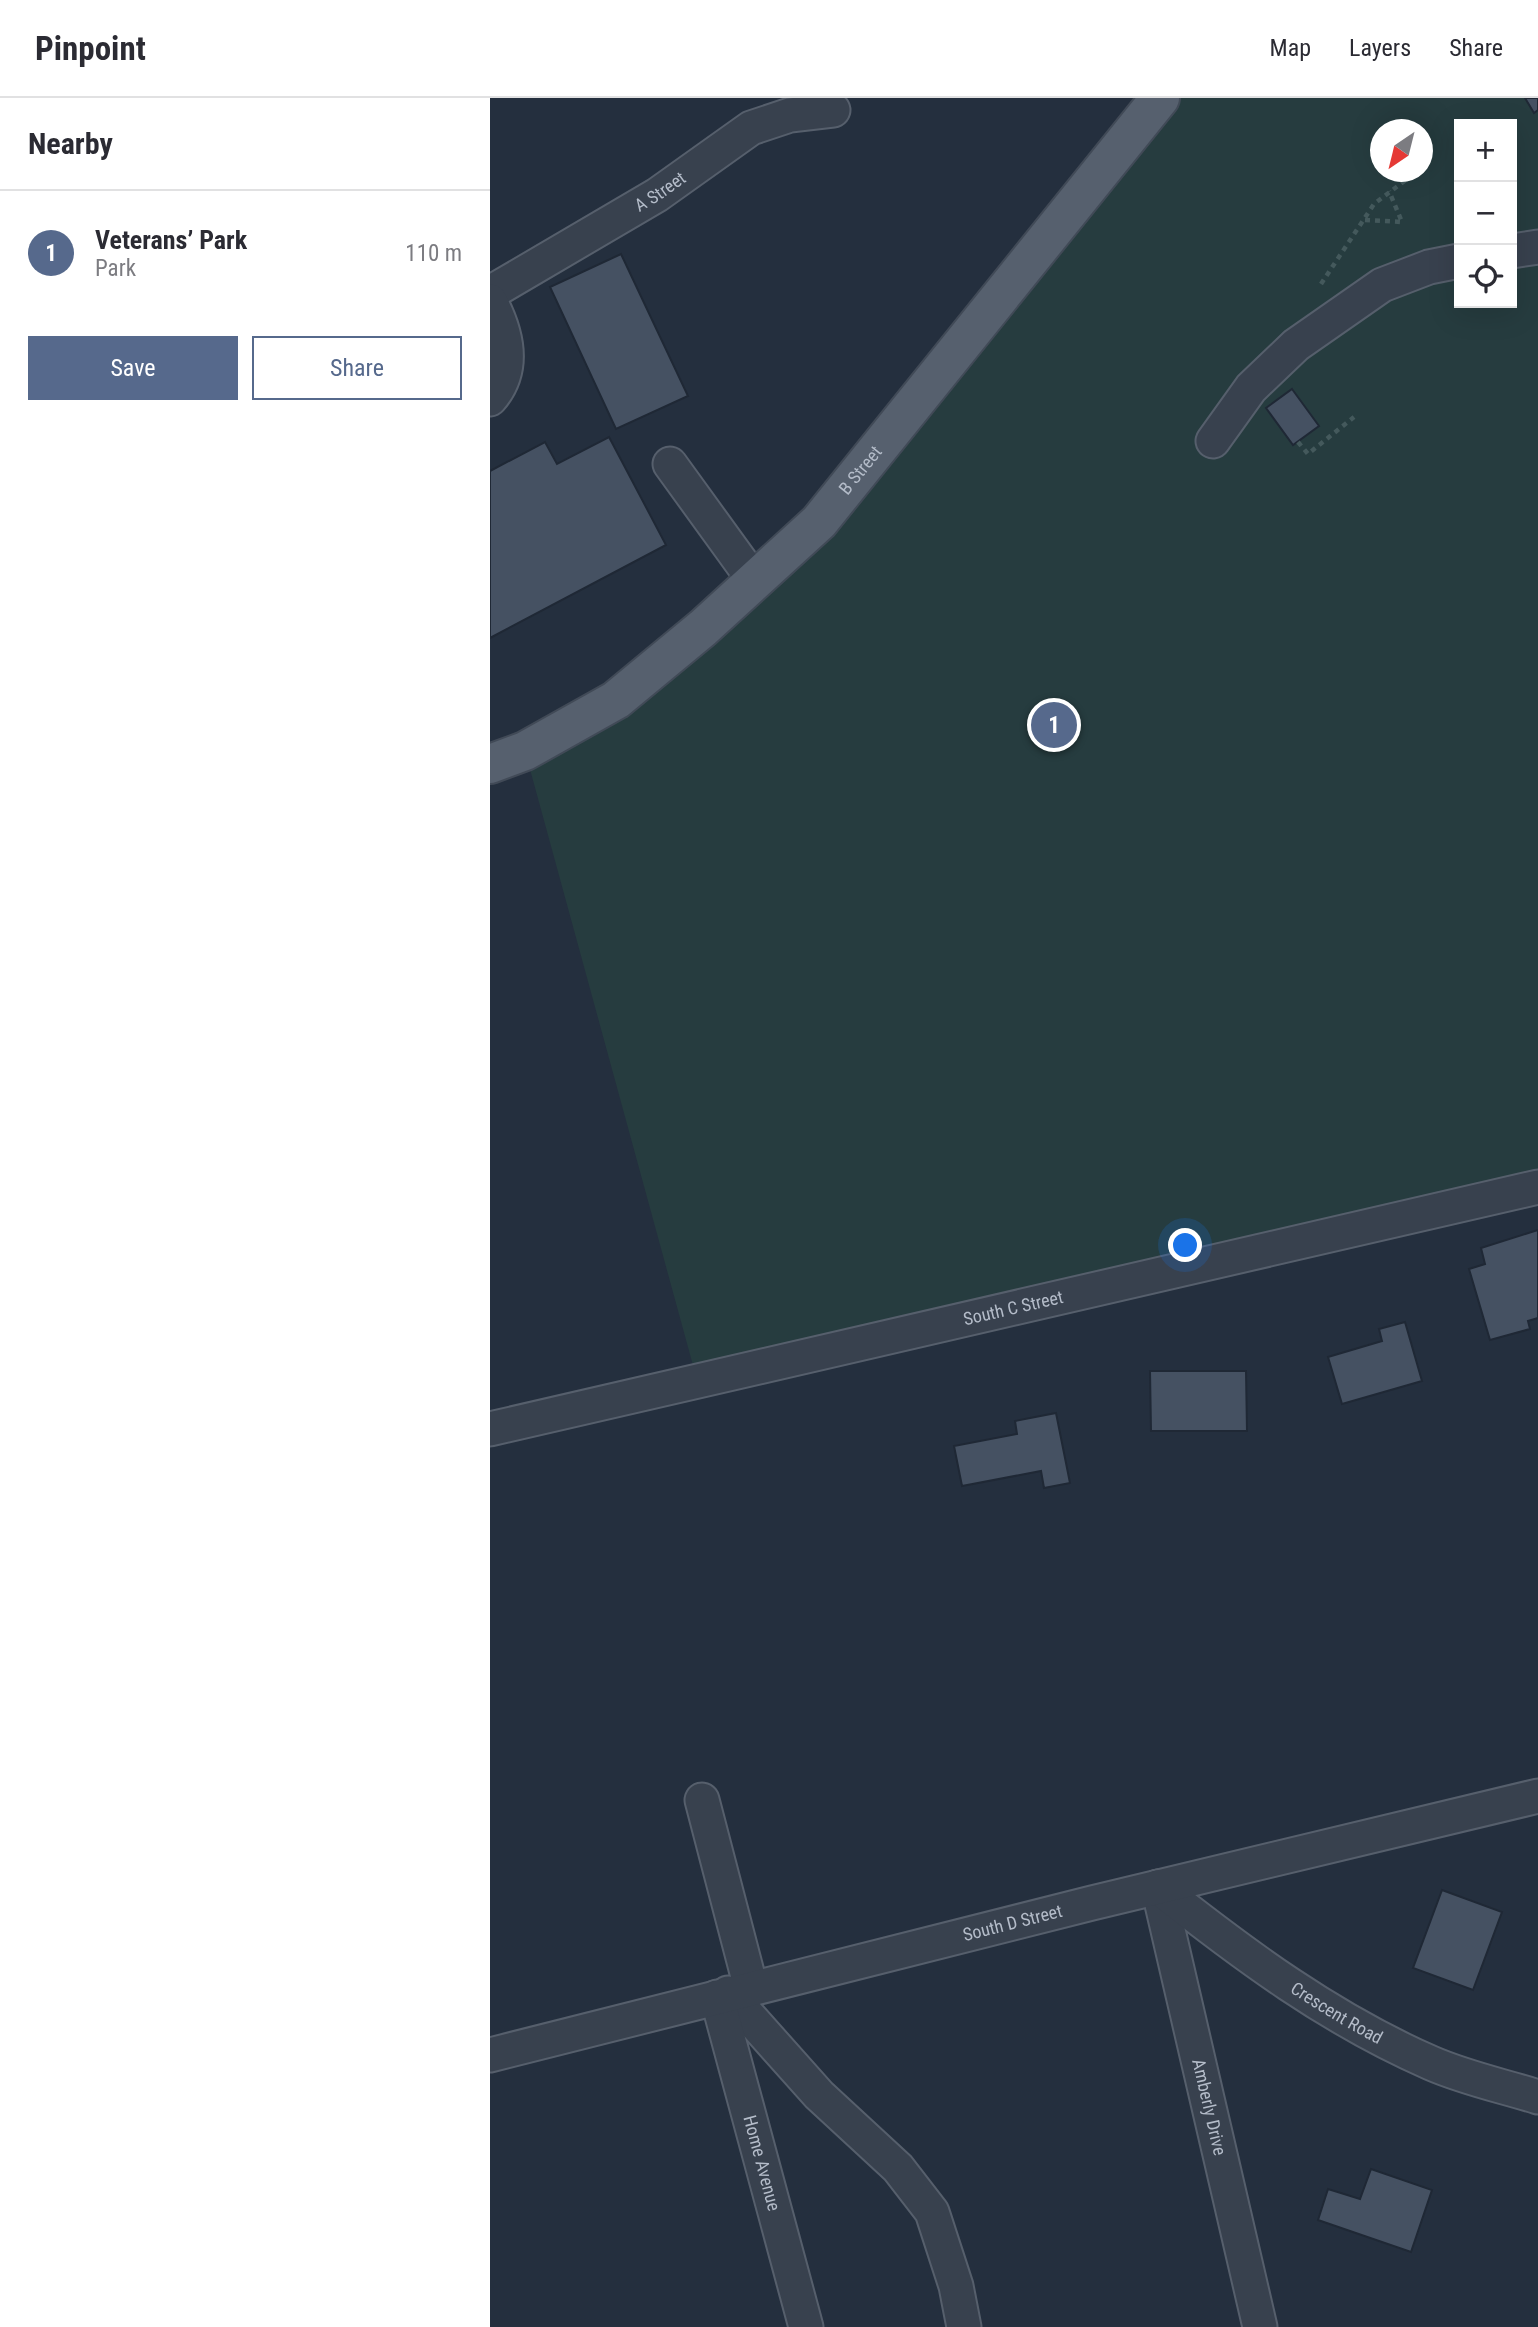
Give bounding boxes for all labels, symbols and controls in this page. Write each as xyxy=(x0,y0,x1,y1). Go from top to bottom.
text: Pinpoint xyxy=(35,29,146,68)
text: Map xyxy=(1270,34,1311,62)
text: Layers xyxy=(1349,34,1411,62)
text: Share xyxy=(1449,34,1503,62)
north arrow xyxy=(1370,119,1433,182)
map controls xyxy=(1454,119,1517,308)
button: + xyxy=(1454,119,1517,182)
text: Nearby xyxy=(28,126,113,161)
street label: A Street xyxy=(631,167,689,216)
button: − xyxy=(1454,182,1517,245)
text: Veterans’ Park xyxy=(95,225,247,255)
text: 1 xyxy=(45,240,57,267)
text: 110 m xyxy=(405,240,462,267)
button: locate xyxy=(1454,245,1517,308)
text: Park xyxy=(95,255,136,282)
button: Save xyxy=(28,336,238,400)
button: Share xyxy=(252,336,462,400)
street label: B Street xyxy=(834,442,886,499)
pin: 1 xyxy=(1031,699,1077,751)
your location xyxy=(1168,1228,1202,1262)
street label: South C Street xyxy=(961,1286,1065,1329)
street label: South D Street xyxy=(961,1900,1064,1945)
street label: Crescent Road xyxy=(1287,1977,1386,2048)
street label: Amberly Drive xyxy=(1188,2057,1231,2157)
street label: Home Avenue xyxy=(739,2113,785,2213)

